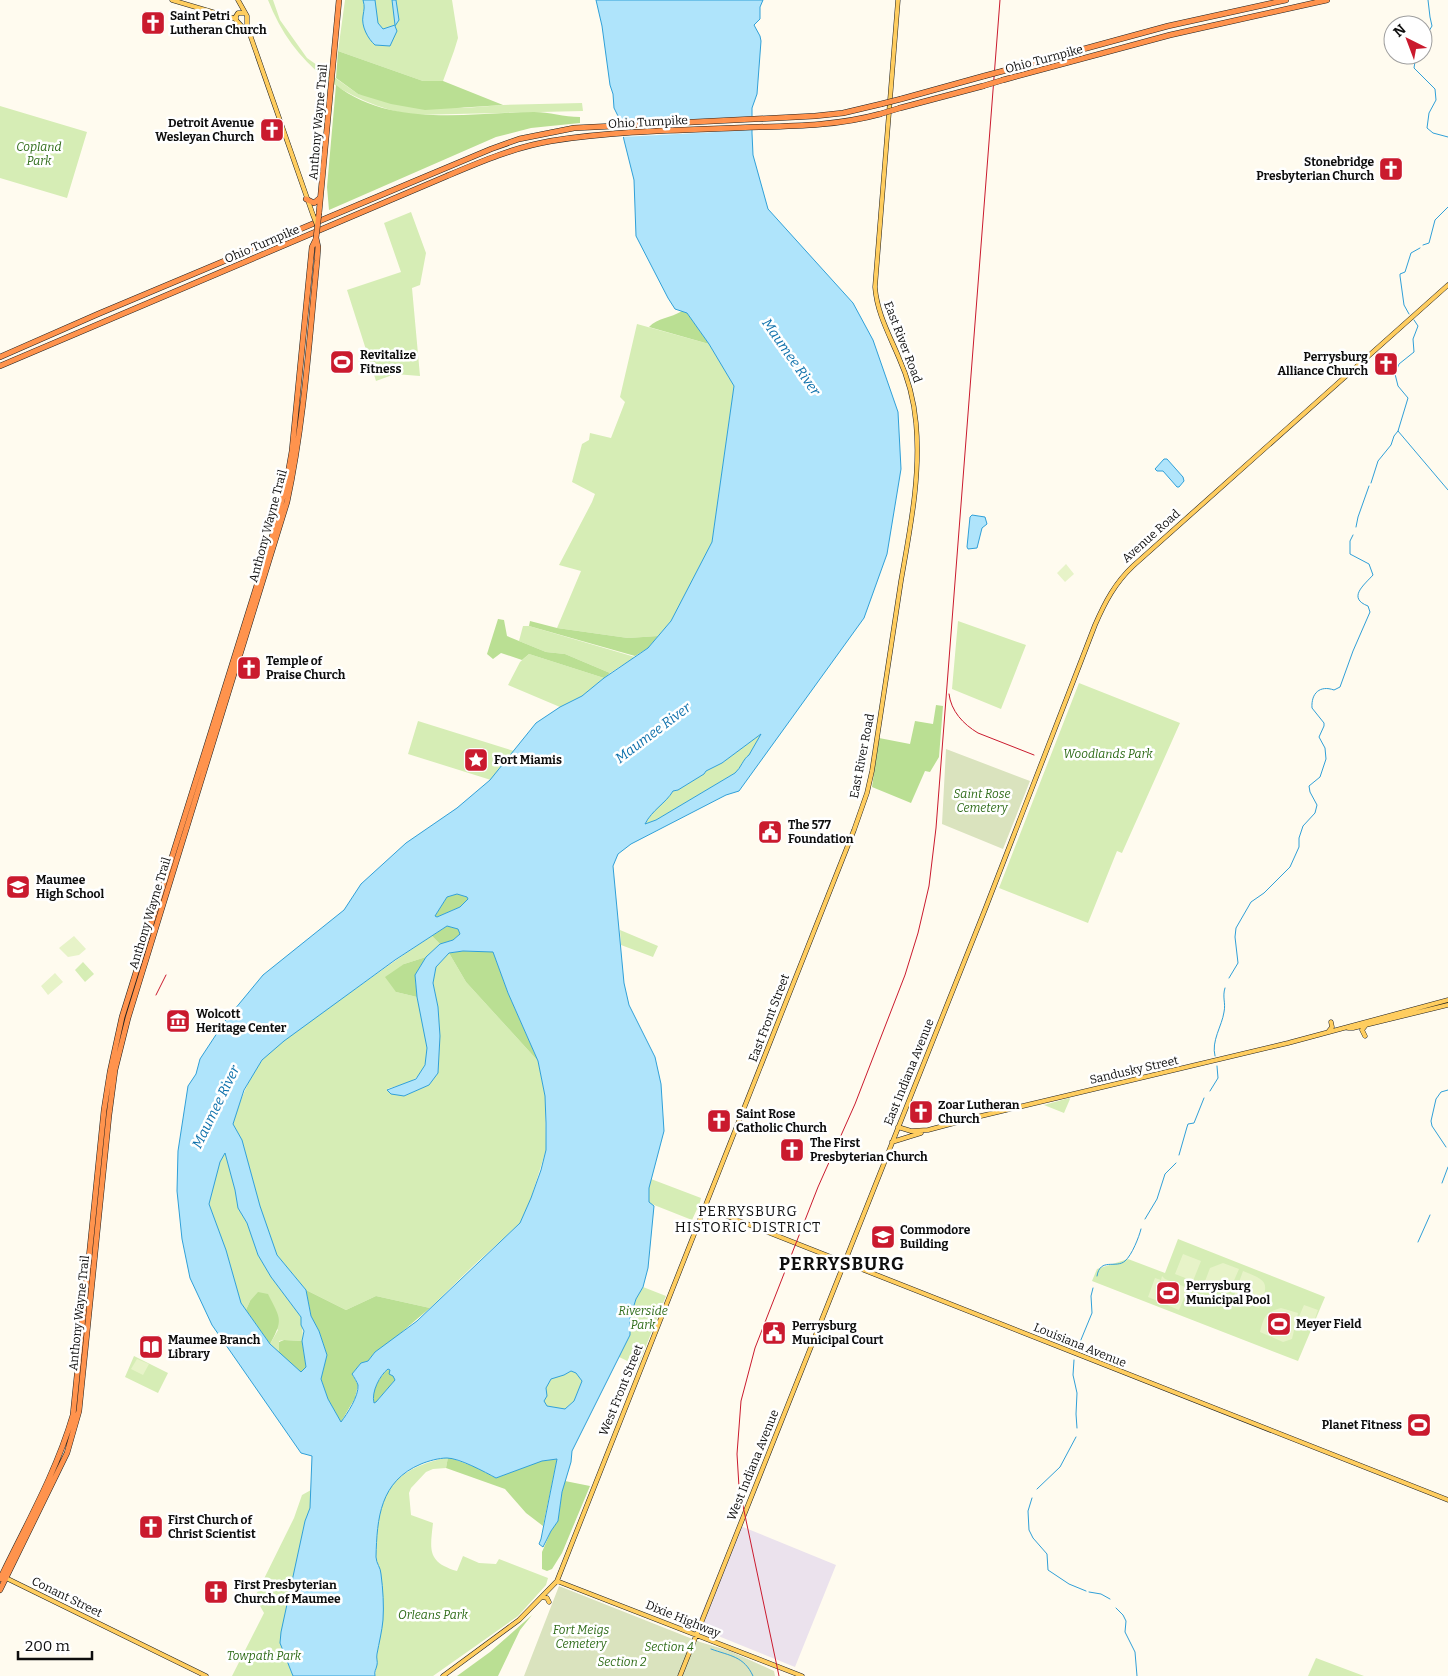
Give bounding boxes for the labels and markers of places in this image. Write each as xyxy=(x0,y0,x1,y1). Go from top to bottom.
place label: Saint Petri Lutheran Church xyxy=(170,9,267,37)
church icon: Saint Petri Lutheran Church xyxy=(140,10,166,36)
place label: Detroit Avenue Wesleyan Church xyxy=(155,116,254,144)
church icon: Detroit Avenue Wesleyan Church xyxy=(259,117,285,143)
place label: Stonebridge Presbyterian Church xyxy=(1256,155,1374,183)
church icon: Stonebridge Presbyterian Church xyxy=(1378,156,1404,182)
place label: Revitalize Fitness xyxy=(360,348,416,376)
sports icon: Revitalize Fitness xyxy=(329,349,355,375)
place label: Perrysburg Alliance Church xyxy=(1277,350,1368,378)
church icon: Perrysburg Alliance Church xyxy=(1373,351,1399,377)
place label: Temple of Praise Church xyxy=(266,654,346,682)
church icon: Temple of Praise Church xyxy=(236,655,262,681)
place icon: Fort Miamis xyxy=(463,747,489,773)
place label: Fort Miamis xyxy=(494,753,562,767)
place label: The 577 Foundation xyxy=(788,818,854,846)
public building icon: The 577 Foundation xyxy=(757,819,783,845)
place label: Maumee High School xyxy=(36,873,105,901)
school or university icon: Maumee High School xyxy=(5,874,31,900)
place label: Wolcott Heritage Center xyxy=(196,1007,287,1035)
museum icon: Wolcott Heritage Center xyxy=(165,1008,191,1034)
place label: Zoar Lutheran Church xyxy=(938,1098,1020,1126)
church icon: Zoar Lutheran Church xyxy=(908,1099,934,1125)
place label: Saint Rose Catholic Church xyxy=(736,1107,827,1135)
church icon: Saint Rose Catholic Church xyxy=(706,1108,732,1134)
place label: The First Presbyterian Church xyxy=(810,1136,928,1164)
church icon: The First Presbyterian Church xyxy=(779,1137,805,1163)
place label: Commodore Building xyxy=(900,1223,971,1251)
school or university icon: Commodore Building xyxy=(870,1224,896,1250)
place label: Perrysburg Municipal Pool xyxy=(1186,1279,1270,1307)
sports icon: Perrysburg Municipal Pool xyxy=(1155,1280,1181,1306)
sports icon: Meyer Field xyxy=(1266,1311,1292,1337)
place label: Meyer Field xyxy=(1296,1317,1362,1331)
place label: Perrysburg Municipal Court xyxy=(792,1319,884,1347)
public building icon: Perrysburg Municipal Court xyxy=(761,1320,787,1346)
place label: Maumee Branch Library xyxy=(168,1333,261,1361)
library icon: Maumee Branch Library xyxy=(138,1334,164,1360)
sports icon: Planet Fitness xyxy=(1406,1412,1432,1438)
place label: Planet Fitness xyxy=(1322,1418,1402,1432)
place label: First Church of Christ Scientist xyxy=(168,1513,256,1541)
church icon: First Church of Christ Scientist xyxy=(138,1514,164,1540)
place label: First Presbyterian Church of Maumee xyxy=(234,1578,341,1606)
church icon: First Presbyterian Church of Maumee xyxy=(203,1579,229,1605)

